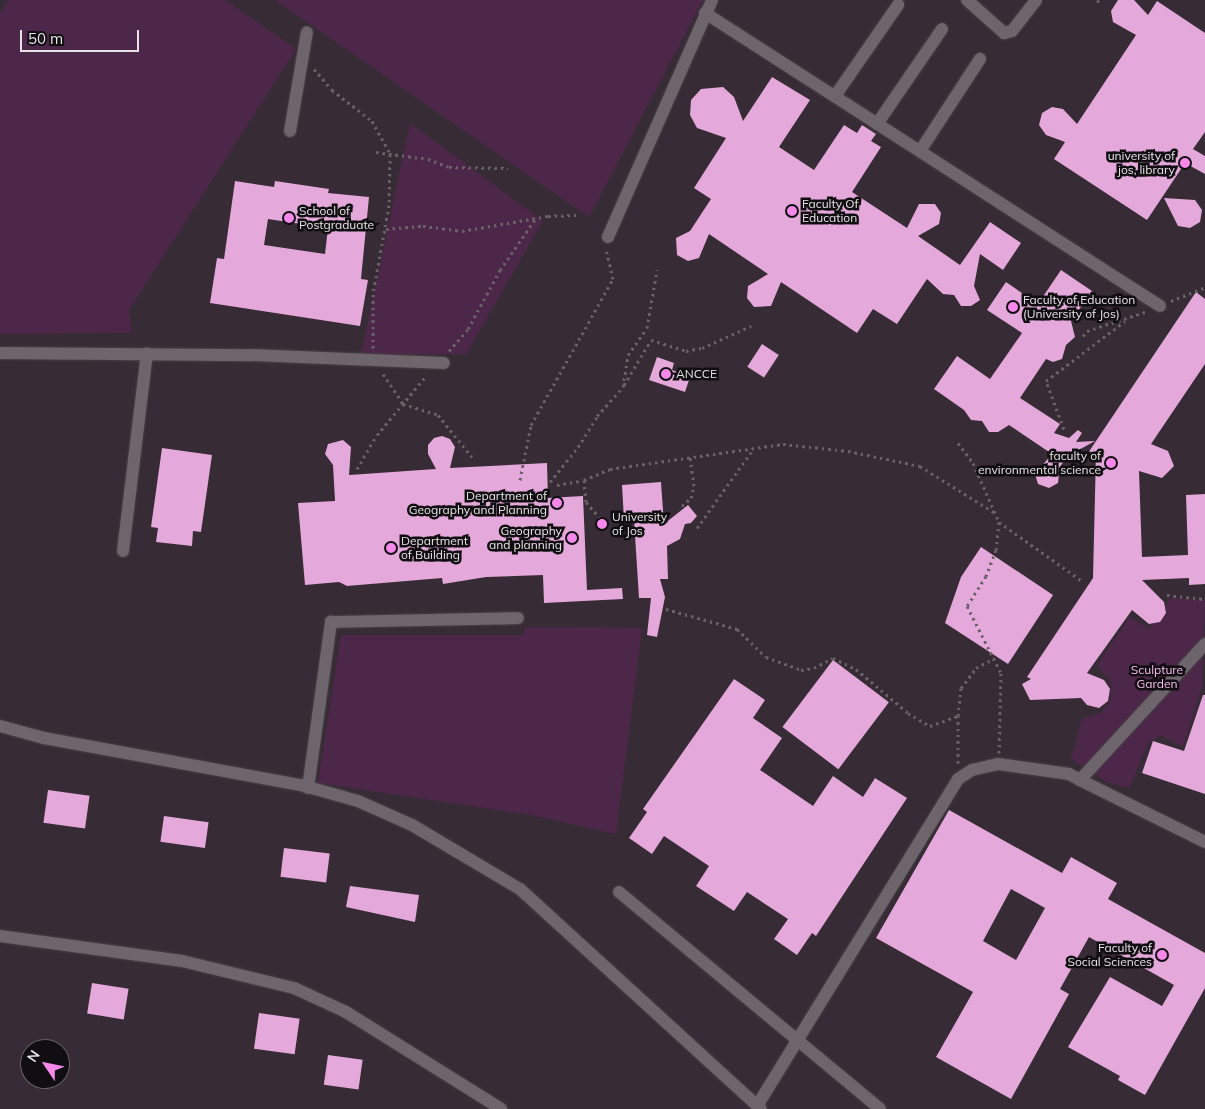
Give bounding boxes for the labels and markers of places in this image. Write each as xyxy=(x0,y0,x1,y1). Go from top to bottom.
place label: university of jos, library xyxy=(1108,149,1175,177)
marker: university of jos, library xyxy=(1179,157,1191,169)
place label: Faculty Of Education xyxy=(802,197,859,225)
place label: School of Postgraduate xyxy=(299,204,374,232)
marker: Faculty Of Education xyxy=(786,205,798,217)
marker: School of Postgraduate xyxy=(283,212,295,224)
place label: Faculty of Education (University of Jos) xyxy=(1023,293,1135,321)
marker: Faculty of Education (University of Jos) xyxy=(1007,301,1019,313)
place label: ANCCE xyxy=(676,367,717,381)
marker: ANCCE xyxy=(660,368,672,380)
place label: faculty of environmental science xyxy=(978,449,1101,477)
marker: faculty of environmental science xyxy=(1105,457,1117,469)
place label: Department of Geography and Planning xyxy=(409,489,547,517)
marker: Department of Geography and Planning xyxy=(551,497,563,509)
place label: University of Jos xyxy=(612,510,667,538)
marker: University of Jos xyxy=(596,518,608,530)
place label: Geography and planning xyxy=(489,524,562,552)
marker: Geography and planning xyxy=(566,532,578,544)
place label: Department of Building xyxy=(401,534,468,562)
marker: Department of Building xyxy=(385,542,397,554)
place label: Faculty of Social Sciences xyxy=(1068,941,1152,969)
marker: Faculty of Social Sciences xyxy=(1156,949,1168,961)

